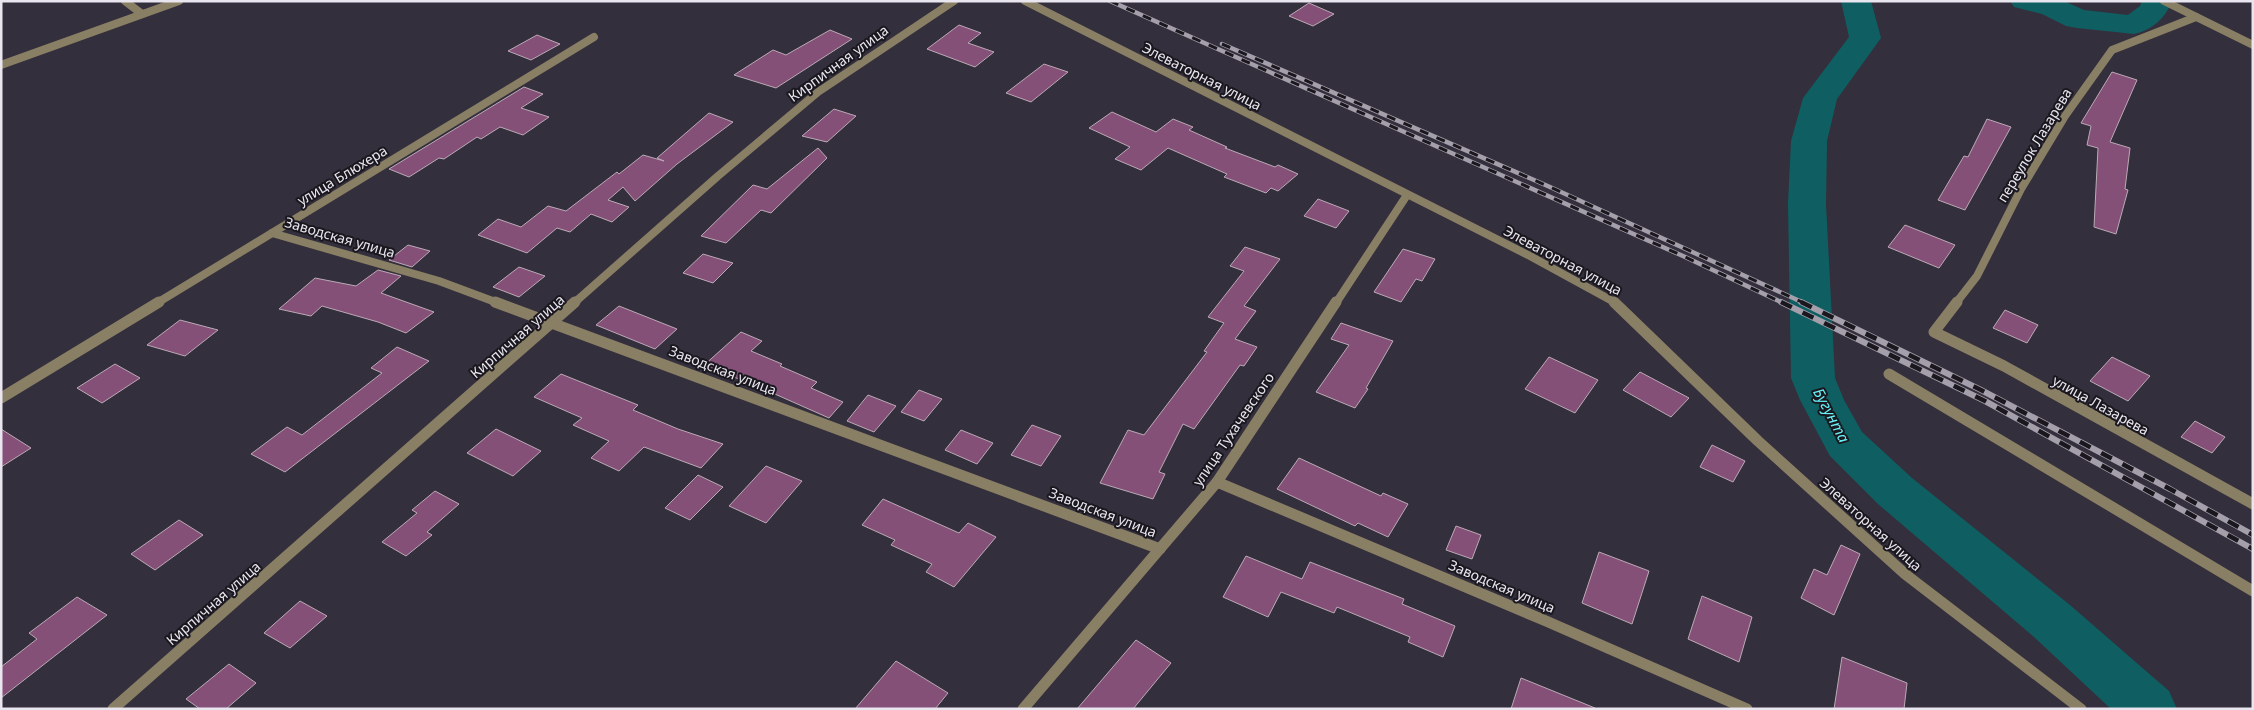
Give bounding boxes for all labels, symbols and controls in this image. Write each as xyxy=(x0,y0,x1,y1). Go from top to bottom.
street label: Кирпичная улица xyxy=(784,20,892,106)
street label: Элеваторная улица xyxy=(1139,38,1265,114)
street label: переулок Лазарева xyxy=(1992,84,2076,206)
street label: улица Блюхера xyxy=(293,141,391,209)
street label: Заводская улица xyxy=(283,212,397,262)
street label: Элеваторная улица xyxy=(1501,221,1625,299)
street label: Кирпичная улица xyxy=(466,290,568,382)
street label: Заводская улица xyxy=(667,341,779,399)
street label: улица Тухачевского xyxy=(1188,368,1278,490)
street label: улица Лазарева xyxy=(2049,371,2153,439)
water label: Бугунта xyxy=(1809,384,1855,446)
street label: Элеваторная улица xyxy=(1816,473,1926,575)
street label: Заводская улица xyxy=(1047,483,1159,541)
street label: Заводская улица xyxy=(1446,555,1558,617)
street label: Кирпичная улица xyxy=(162,557,264,649)

